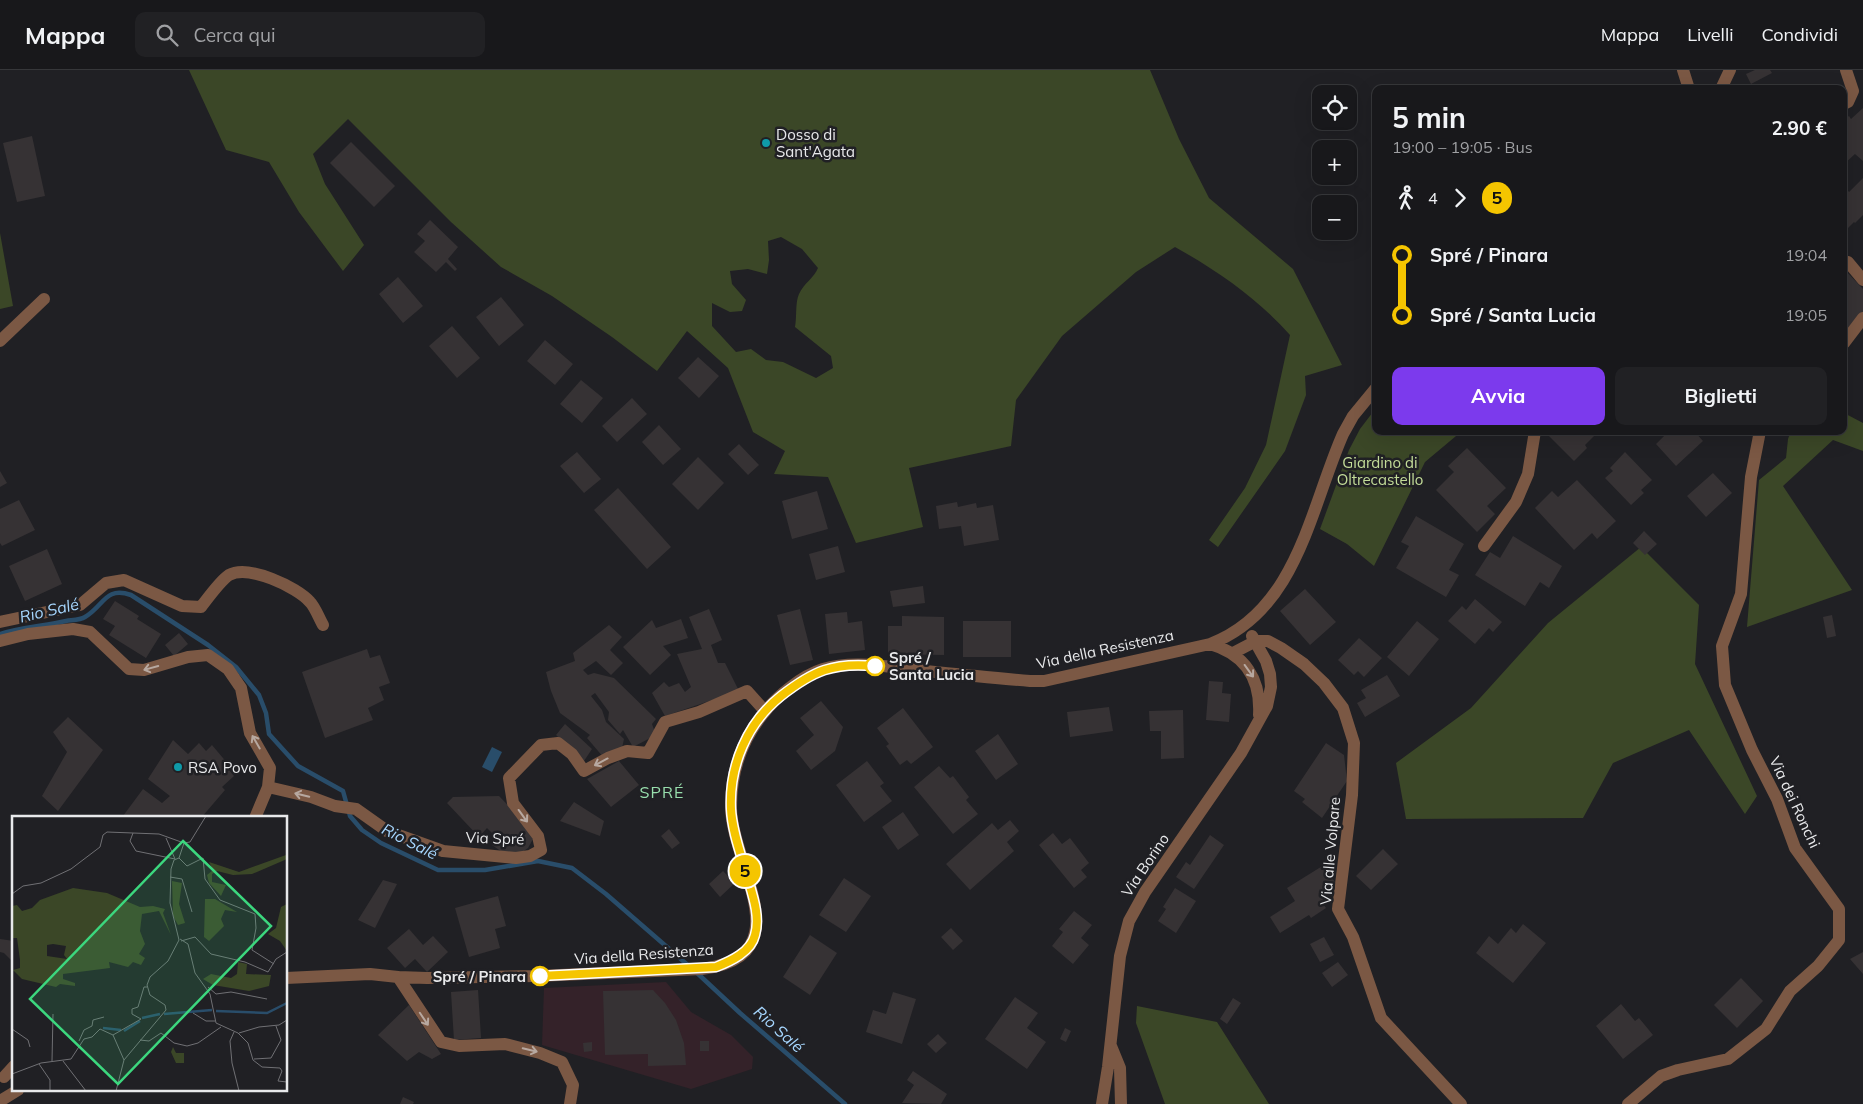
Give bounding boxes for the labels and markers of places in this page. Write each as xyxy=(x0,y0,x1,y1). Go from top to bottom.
place label: Dosso di Sant'Agata xyxy=(776,125,855,161)
marker: Dosso di Sant'Agata xyxy=(760,137,772,149)
place label: Spré / Santa Lucia xyxy=(889,648,974,684)
marker: Spré / Santa Lucia xyxy=(865,656,885,676)
place label: RSA Povo xyxy=(188,758,257,777)
marker: RSA Povo xyxy=(172,761,184,773)
marker: Spré / Pinara xyxy=(530,966,550,986)
place label: Spré / Pinara xyxy=(433,967,526,986)

